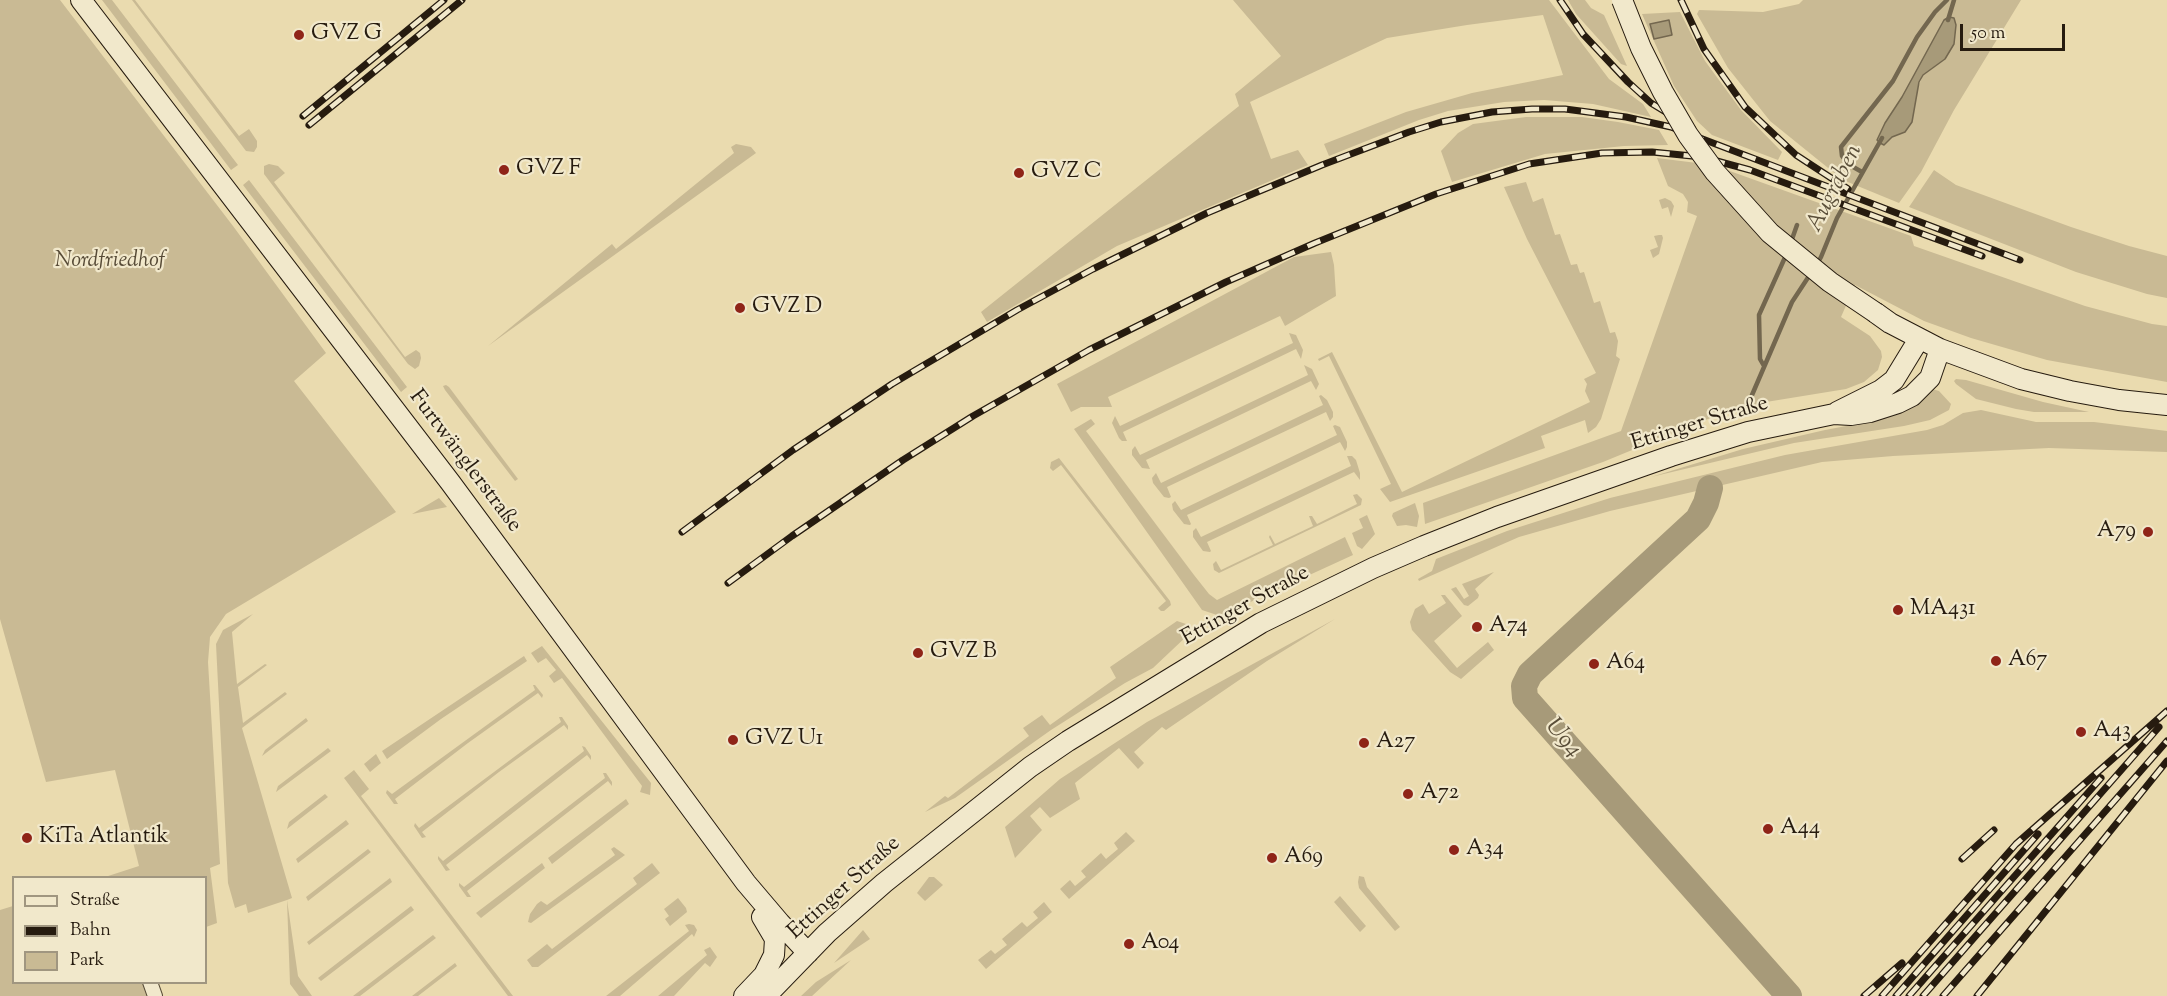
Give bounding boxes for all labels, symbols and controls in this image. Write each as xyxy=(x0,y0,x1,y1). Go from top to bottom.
scale bar xyxy=(1963,12,2068,50)
text: 50 m xyxy=(1971,21,2005,47)
place label: GVZ G xyxy=(311,22,382,48)
marker: GVZ G xyxy=(292,28,306,42)
water label: Augraben xyxy=(1802,140,1870,238)
place label: GVZ F xyxy=(516,157,581,183)
place label: GVZ C xyxy=(1031,160,1102,186)
marker: GVZ F xyxy=(497,163,511,177)
marker: GVZ C xyxy=(1012,166,1026,180)
park label: Nordfriedhof xyxy=(55,249,165,275)
place label: GVZ D xyxy=(752,295,822,321)
marker: GVZ D xyxy=(733,301,747,315)
street label: Furtwänglerstraße xyxy=(402,386,526,538)
street label: Ettinger Straße xyxy=(1628,392,1772,458)
place label: A79 xyxy=(2097,519,2136,545)
marker: A79 xyxy=(2141,525,2155,539)
street label: Ettinger Straße xyxy=(1177,561,1315,653)
place label: MA431 xyxy=(1910,597,1976,623)
marker: MA431 xyxy=(1891,603,1905,617)
place label: A74 xyxy=(1489,614,1527,640)
marker: A74 xyxy=(1470,620,1484,634)
place label: GVZ B xyxy=(930,640,997,666)
marker: GVZ B xyxy=(911,646,925,660)
place label: A67 xyxy=(2008,648,2047,674)
place label: A64 xyxy=(1606,651,1645,677)
marker: A67 xyxy=(1989,654,2003,668)
marker: A64 xyxy=(1587,657,1601,671)
water label: U94 xyxy=(1537,714,1587,764)
place label: A43 xyxy=(2093,719,2131,745)
marker: A43 xyxy=(2074,725,2088,739)
place label: GVZ U1 xyxy=(745,727,823,753)
place label: A27 xyxy=(1376,730,1415,756)
marker: GVZ U1 xyxy=(726,733,740,747)
marker: A27 xyxy=(1357,736,1371,750)
place label: A72 xyxy=(1420,781,1459,807)
marker: A72 xyxy=(1401,787,1415,801)
place label: A44 xyxy=(1780,816,1820,842)
marker: A44 xyxy=(1761,822,1775,836)
place label: KiTa Atlantik xyxy=(39,825,168,851)
marker: KiTa Atlantik xyxy=(20,831,34,845)
street label: Ettinger Straße xyxy=(783,832,907,946)
place label: A34 xyxy=(1466,837,1504,863)
marker: A34 xyxy=(1447,843,1461,857)
place label: A69 xyxy=(1284,845,1323,871)
marker: A69 xyxy=(1265,851,1279,865)
legend xyxy=(12,876,207,984)
text: Straße xyxy=(70,888,120,914)
text: Bahn xyxy=(70,918,111,944)
place label: A04 xyxy=(1141,931,1179,957)
marker: A04 xyxy=(1122,937,1136,951)
text: Park xyxy=(70,948,104,974)

